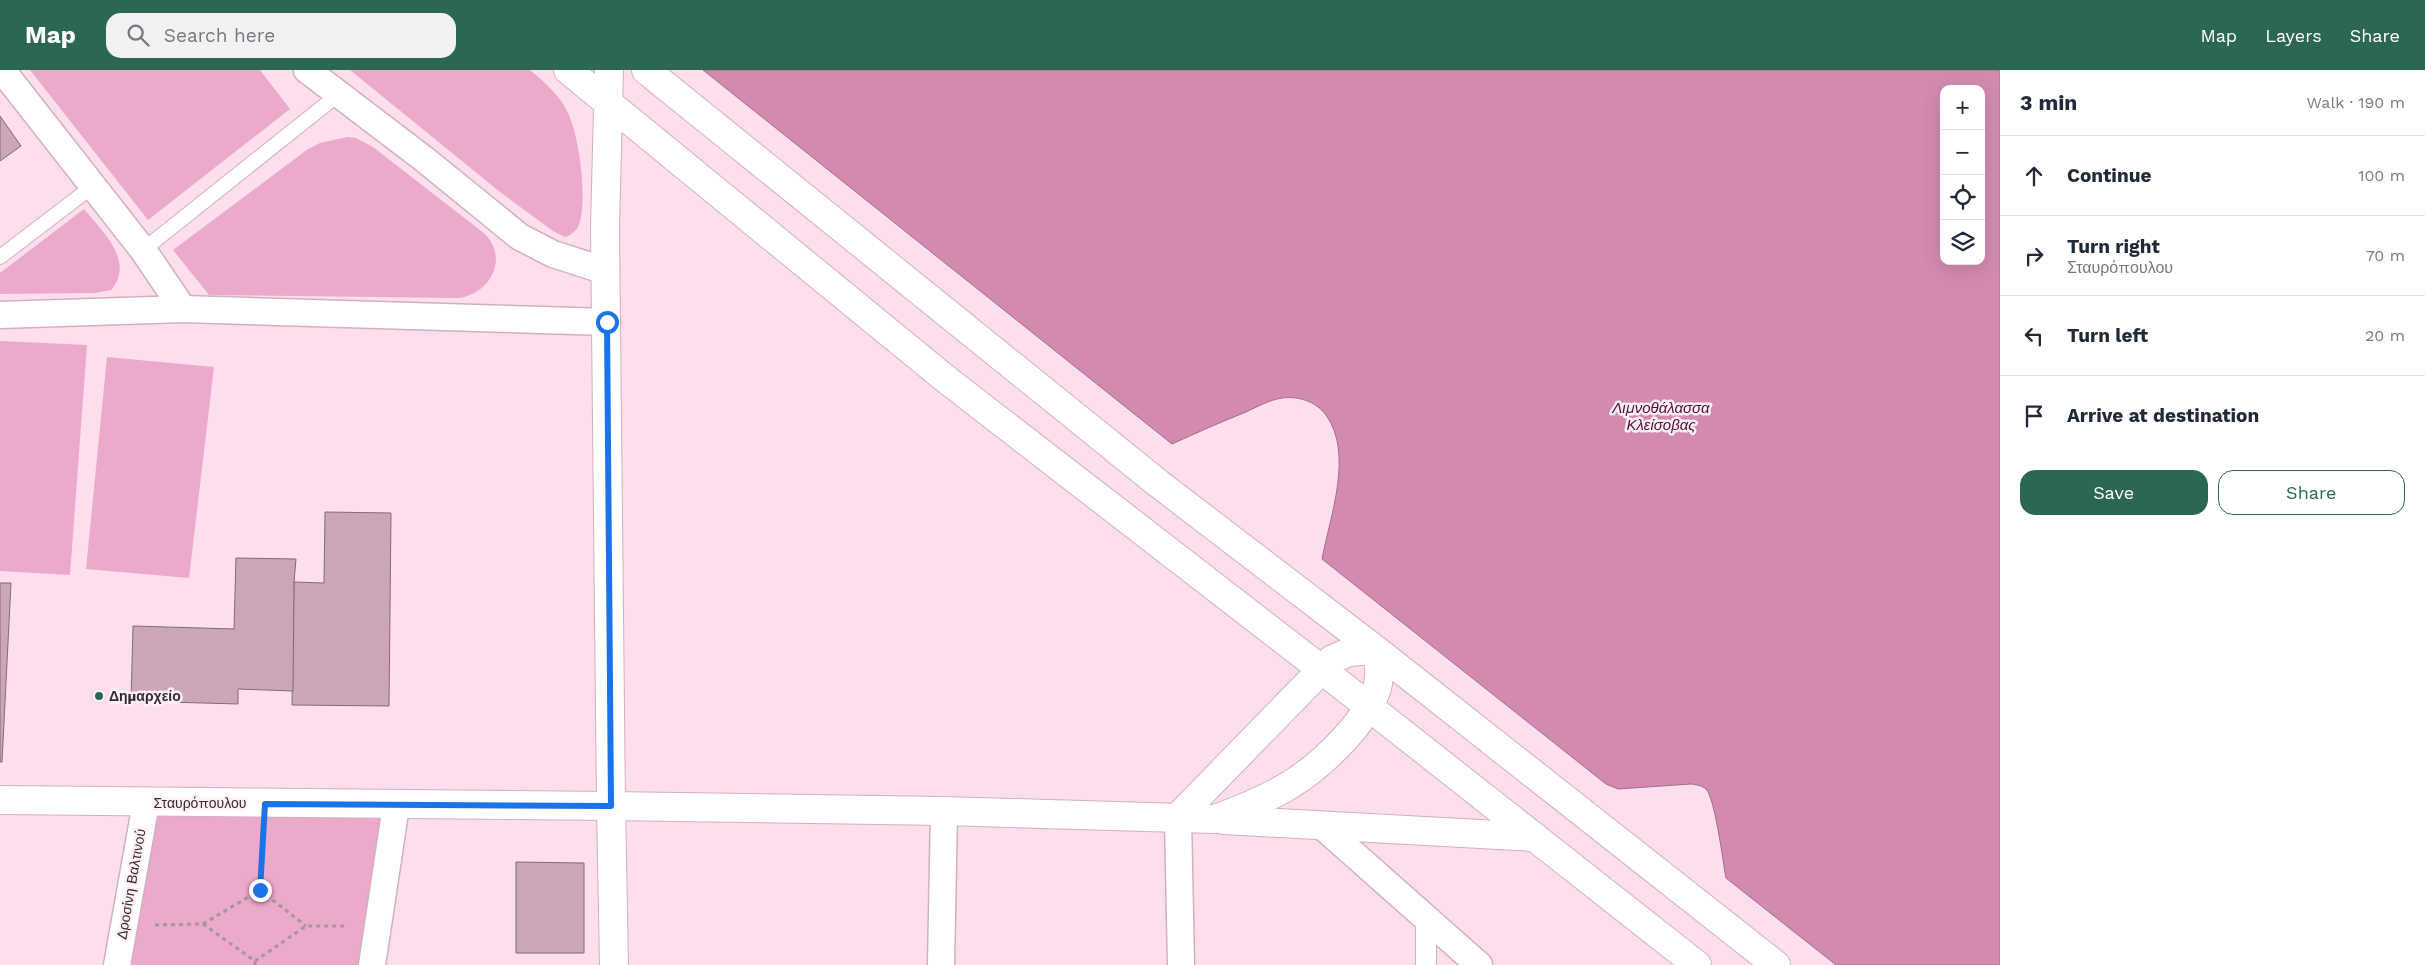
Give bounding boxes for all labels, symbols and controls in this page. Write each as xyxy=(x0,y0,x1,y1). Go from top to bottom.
search box xyxy=(106,13,456,58)
text: Map xyxy=(25,21,76,49)
icon: search xyxy=(124,21,152,49)
text: Search here xyxy=(164,24,275,47)
text: Map xyxy=(2200,25,2237,46)
text: Layers xyxy=(2265,25,2322,46)
text: Share xyxy=(2350,25,2400,46)
map controls xyxy=(1940,85,1985,265)
button: + xyxy=(1940,85,1985,130)
text: 3 min xyxy=(2020,90,2077,115)
text: Walk · 190 m xyxy=(2307,93,2405,112)
button: − xyxy=(1940,130,1985,175)
icon: ahead xyxy=(2020,162,2048,190)
text: Continue xyxy=(2067,164,2151,187)
text: 100 m xyxy=(2358,166,2405,185)
button: locate xyxy=(1940,175,1985,220)
button: layers xyxy=(1940,220,1985,265)
text: Turn right xyxy=(2067,235,2160,258)
icon: right xyxy=(2020,242,2048,270)
text: 70 m xyxy=(2366,246,2405,265)
text: Σταυρόπουλου xyxy=(2067,258,2173,277)
route start xyxy=(596,311,619,334)
icon: left xyxy=(2020,322,2048,350)
text: Turn left xyxy=(2067,324,2148,347)
text: 20 m xyxy=(2365,326,2405,345)
water label: Λιμνοθάλασσα Κλείσοβας xyxy=(1611,399,1710,434)
icon: arrive xyxy=(2020,402,2048,430)
text: Arrive at destination xyxy=(2067,404,2259,427)
button: Save xyxy=(2020,470,2208,515)
button: Share xyxy=(2218,470,2405,515)
place label: Δημαρχείο xyxy=(109,688,181,704)
marker: Δημαρχείο xyxy=(93,690,105,702)
street label: Σταυρόπουλου xyxy=(154,795,246,811)
street label: Δροσίνη Βαλτινού xyxy=(113,827,149,941)
route end xyxy=(249,879,272,902)

